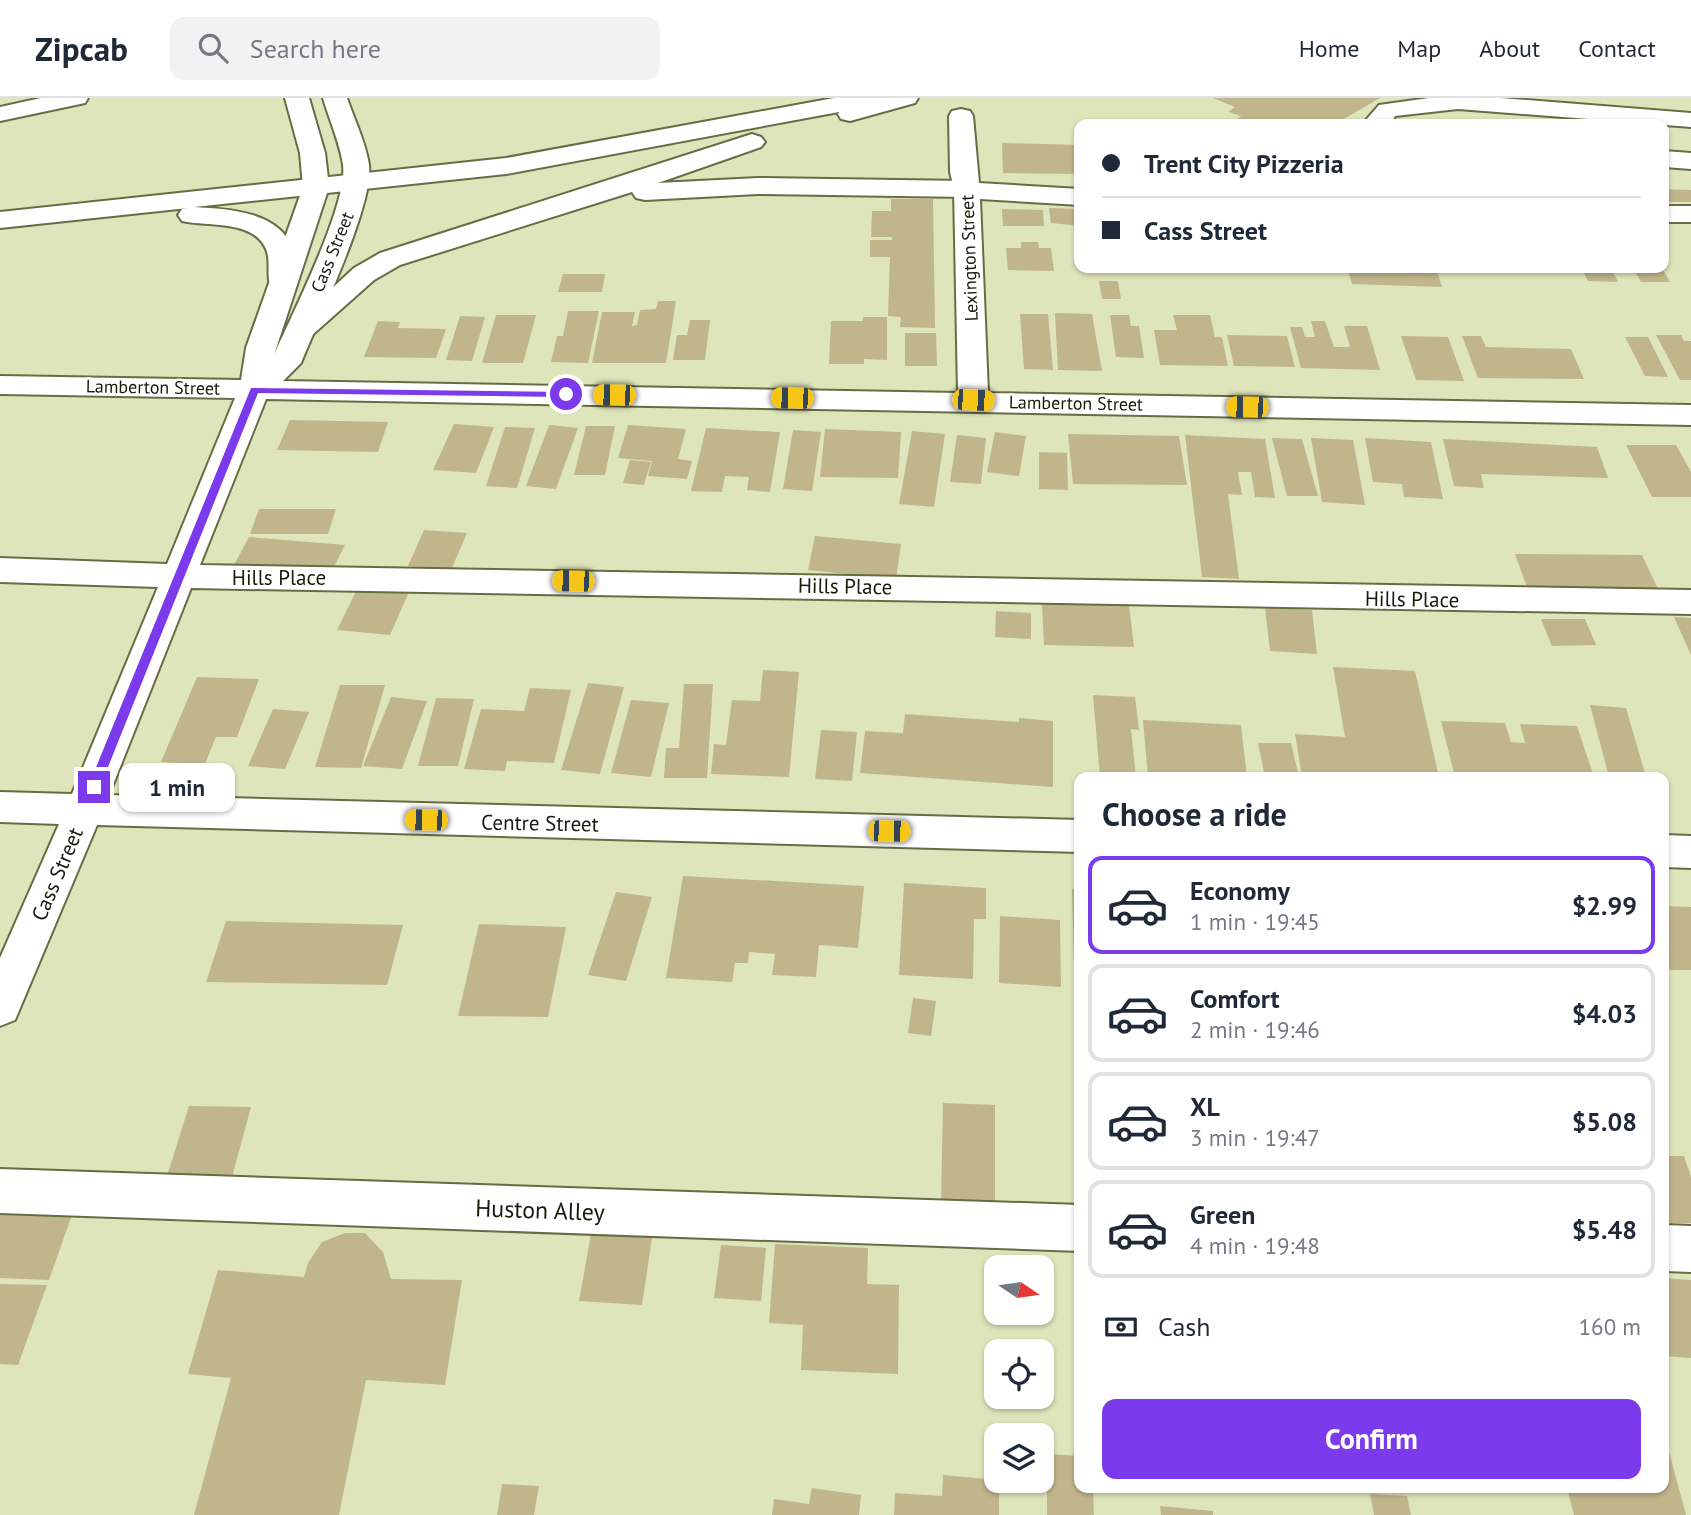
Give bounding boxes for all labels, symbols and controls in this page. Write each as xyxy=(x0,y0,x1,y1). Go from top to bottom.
search box xyxy=(170,17,660,80)
text: Zipcab xyxy=(35,27,128,70)
icon: search xyxy=(194,29,232,67)
text: Search here xyxy=(250,32,381,65)
text: Home xyxy=(1299,33,1359,64)
text: Map xyxy=(1397,33,1441,64)
text: About xyxy=(1479,33,1540,64)
text: Contact xyxy=(1578,33,1656,64)
text: Trent City Pizzeria xyxy=(1144,147,1344,180)
street label: Lexington Street xyxy=(955,194,983,322)
street label: Cass Street xyxy=(305,208,359,296)
text: Cass Street xyxy=(1144,214,1267,247)
street label: Lamberton Street xyxy=(86,374,220,400)
route start xyxy=(550,378,582,410)
car xyxy=(593,384,636,406)
car xyxy=(771,387,814,409)
car xyxy=(952,389,995,411)
street label: Lamberton Street xyxy=(1009,390,1143,416)
car xyxy=(1226,396,1269,418)
street label: Hills Place xyxy=(232,564,326,591)
car xyxy=(552,570,595,592)
street label: Hills Place xyxy=(798,572,892,600)
street label: Hills Place xyxy=(1365,585,1459,613)
callout: 1 min xyxy=(119,762,234,812)
route end xyxy=(78,771,110,803)
text: 1 min xyxy=(149,773,205,802)
text: Choose a ride xyxy=(1102,793,1287,835)
street label: Centre Street xyxy=(481,808,599,838)
car xyxy=(405,809,448,831)
car xyxy=(868,820,911,842)
street label: Cass Street xyxy=(25,823,89,925)
icon: car xyxy=(1106,874,1169,937)
text: Economy xyxy=(1190,874,1290,907)
text: $2.99 xyxy=(1572,889,1637,922)
text: 1 min · 19:45 xyxy=(1190,907,1320,936)
icon: car xyxy=(1106,982,1169,1045)
text: Comfort xyxy=(1190,982,1280,1015)
text: $4.03 xyxy=(1572,997,1637,1030)
text: 2 min · 19:46 xyxy=(1190,1015,1320,1044)
icon: car xyxy=(1106,1090,1169,1153)
text: XL xyxy=(1190,1090,1220,1123)
text: $5.08 xyxy=(1572,1105,1637,1138)
text: 3 min · 19:47 xyxy=(1190,1123,1320,1152)
street label: Huston Alley xyxy=(475,1192,605,1228)
icon: car xyxy=(1106,1198,1169,1261)
text: Green xyxy=(1190,1198,1255,1231)
text: $5.48 xyxy=(1572,1213,1637,1246)
text: 4 min · 19:48 xyxy=(1190,1231,1320,1260)
north arrow xyxy=(984,1255,1054,1325)
map controls xyxy=(984,1255,1054,1493)
icon: cash xyxy=(1102,1308,1140,1346)
text: Cash xyxy=(1158,1310,1210,1343)
text: 160 m xyxy=(1579,1312,1641,1341)
button: locate xyxy=(984,1339,1054,1409)
button: Confirm xyxy=(1102,1399,1641,1479)
button: layers xyxy=(984,1423,1054,1493)

